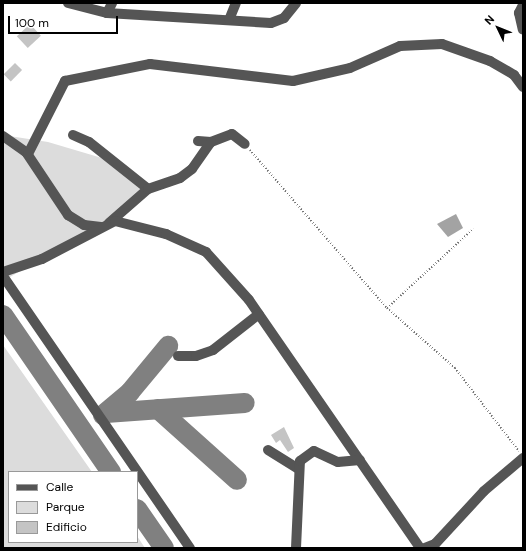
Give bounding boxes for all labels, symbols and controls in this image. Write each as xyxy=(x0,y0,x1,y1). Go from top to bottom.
scale bar xyxy=(10,8,120,34)
north arrow xyxy=(478,8,518,48)
text: N xyxy=(481,12,497,28)
text: 100 m xyxy=(15,15,49,31)
legend xyxy=(8,471,138,543)
text: Calle xyxy=(46,479,73,495)
text: Parque xyxy=(46,499,85,515)
text: Edificio xyxy=(46,519,87,535)

